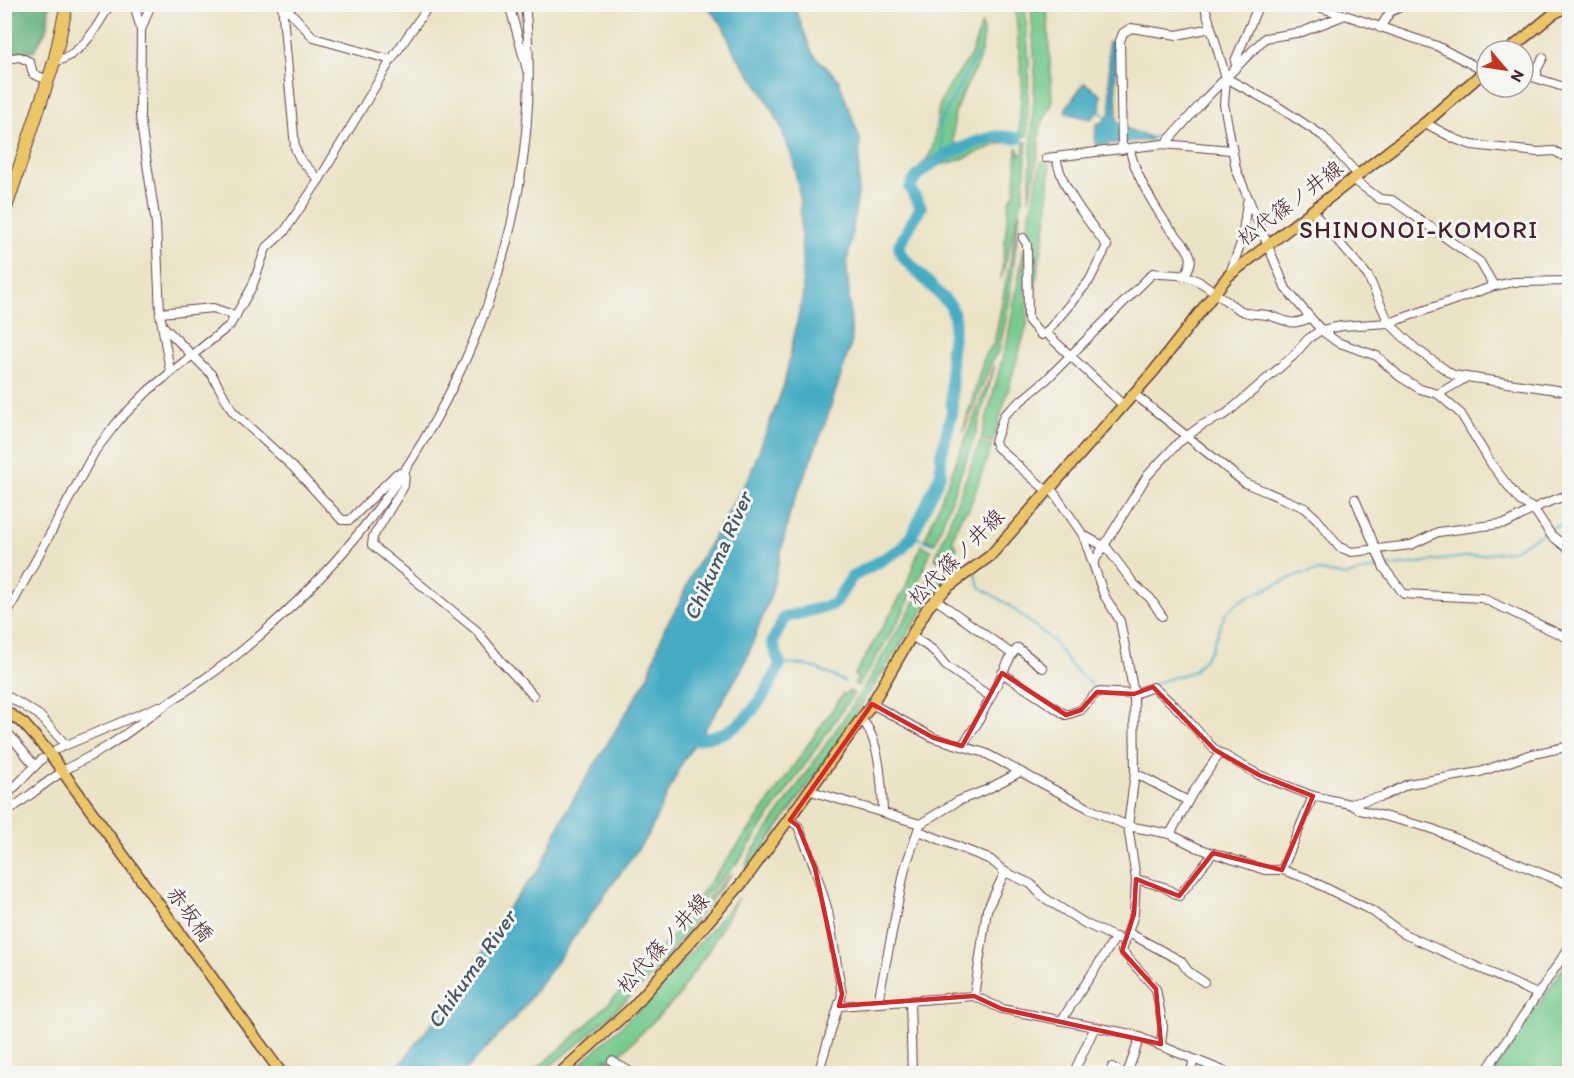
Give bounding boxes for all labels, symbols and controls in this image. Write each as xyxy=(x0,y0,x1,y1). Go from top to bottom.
north arrow xyxy=(1475,39,1535,99)
text: N xyxy=(1507,67,1529,85)
street label: 松代篠ノ井線 xyxy=(1232,155,1348,250)
district label: SHINONOI-KOMORI xyxy=(1299,215,1539,244)
water label: Chikuma River xyxy=(677,485,759,625)
street label: 松代篠ノ井線 xyxy=(902,503,1009,610)
street label: 赤坂橋 xyxy=(162,881,219,947)
street label: 松代篠ノ井線 xyxy=(611,887,714,998)
water label: Chikuma River xyxy=(421,903,523,1033)

